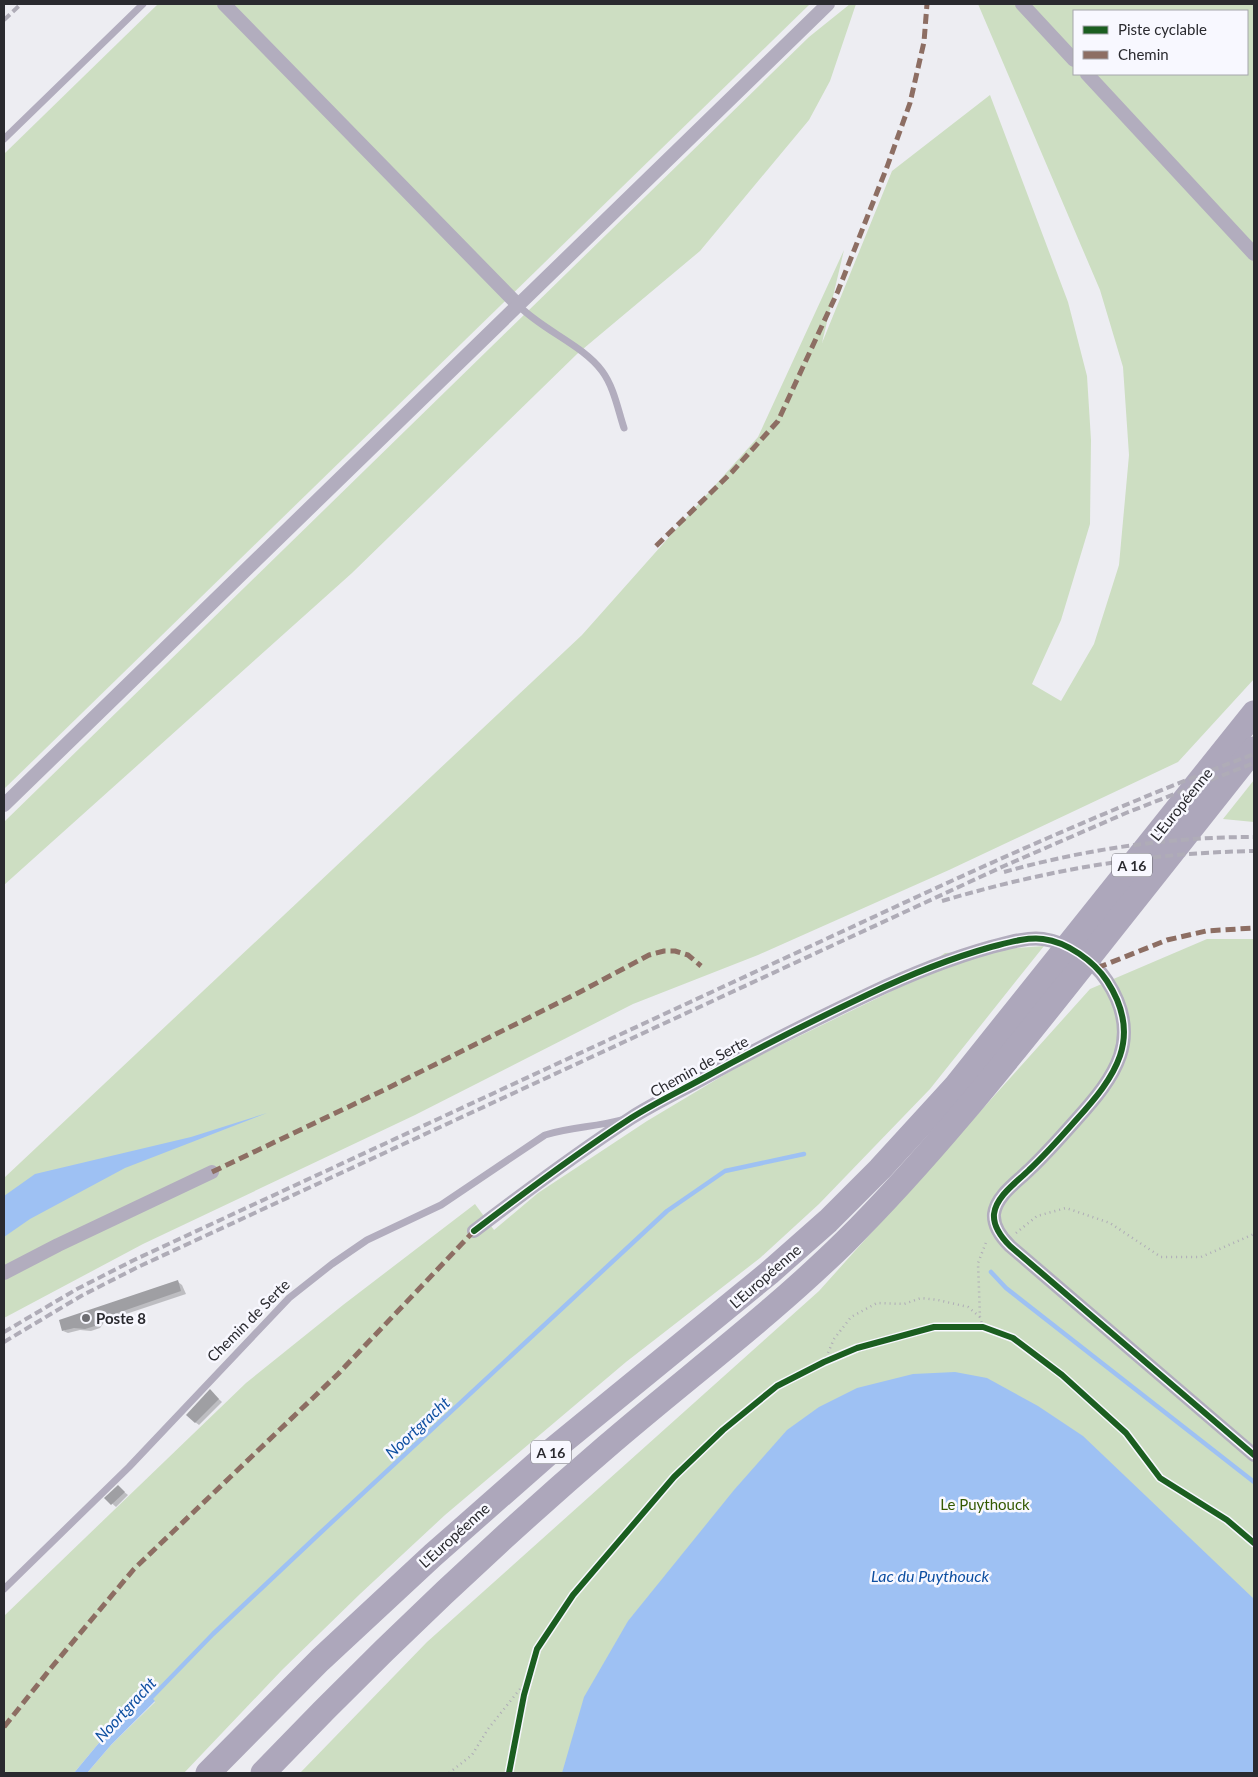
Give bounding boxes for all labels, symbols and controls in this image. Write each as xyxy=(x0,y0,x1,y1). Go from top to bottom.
legend xyxy=(1073,10,1248,75)
text: Piste cyclable xyxy=(1118,20,1207,38)
text: Chemin xyxy=(1118,45,1169,63)
street label: L'Européenne xyxy=(1146,764,1216,844)
road number: A 16 xyxy=(1112,854,1152,876)
street label: Chemin de Serte xyxy=(647,1032,751,1100)
street label: L'Européenne xyxy=(726,1240,804,1312)
street label: Chemin de Serte xyxy=(203,1275,293,1365)
place label: Poste 8 xyxy=(96,1309,146,1327)
marker: Poste 8 xyxy=(80,1312,92,1324)
water label: Noortgracht xyxy=(381,1392,453,1462)
road number: A 16 xyxy=(531,1440,571,1464)
park label: Le Puythouck xyxy=(940,1495,1030,1513)
street label: L'Européenne xyxy=(415,1499,493,1571)
water label: Lac du Puythouck xyxy=(871,1566,989,1585)
water label: Noortgracht xyxy=(90,1673,160,1745)

